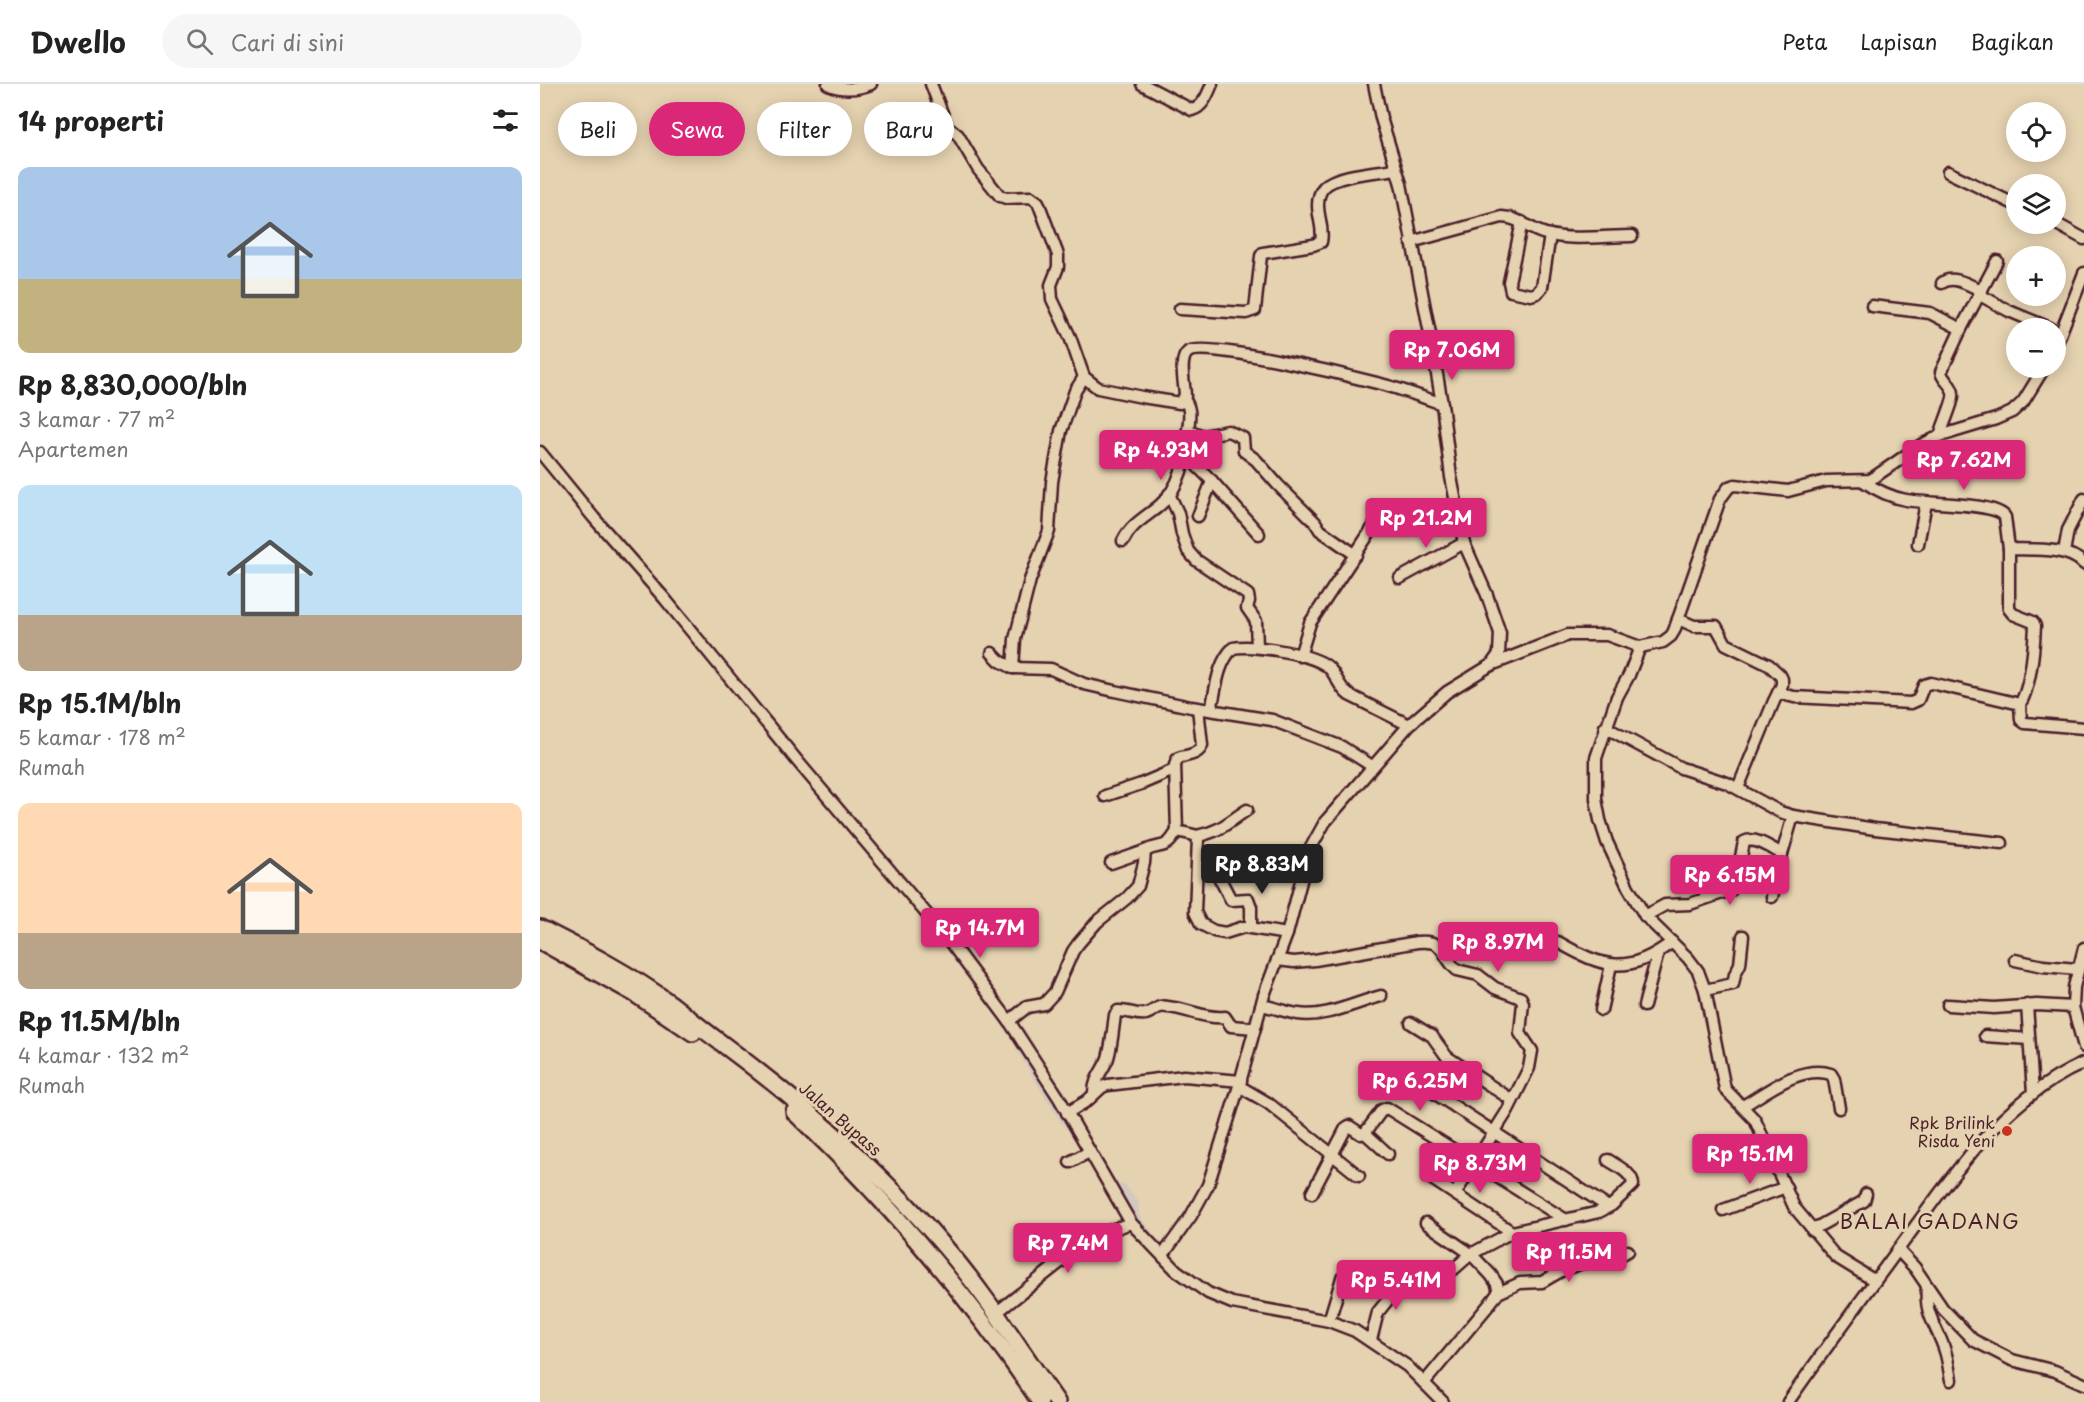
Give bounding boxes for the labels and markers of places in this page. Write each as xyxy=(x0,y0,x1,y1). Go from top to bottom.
pin: Rp 7.06M xyxy=(1390,330,1514,381)
pin: Rp 4.93M xyxy=(1099,430,1223,481)
pin: Rp 7.62M xyxy=(1902,440,2026,491)
pin: Rp 21.2M xyxy=(1364,498,1488,549)
pin: Rp 8.83M xyxy=(1200,844,1324,895)
pin: Rp 6.15M xyxy=(1668,855,1792,906)
pin: Rp 14.7M xyxy=(918,908,1042,959)
pin: Rp 8.97M xyxy=(1436,922,1560,973)
pin: Rp 6.25M xyxy=(1358,1061,1482,1112)
place label: Rpk Brilink Risda Yeni xyxy=(1909,1110,1995,1152)
marker: Rpk Brilink Risda Yeni xyxy=(2000,1124,2014,1138)
pin: Rp 15.1M xyxy=(1688,1134,1812,1185)
pin: Rp 8.73M xyxy=(1418,1143,1542,1194)
pin: Rp 7.4M xyxy=(1013,1223,1123,1274)
pin: Rp 11.5M xyxy=(1507,1232,1631,1283)
pin: Rp 5.41M xyxy=(1334,1260,1458,1311)

